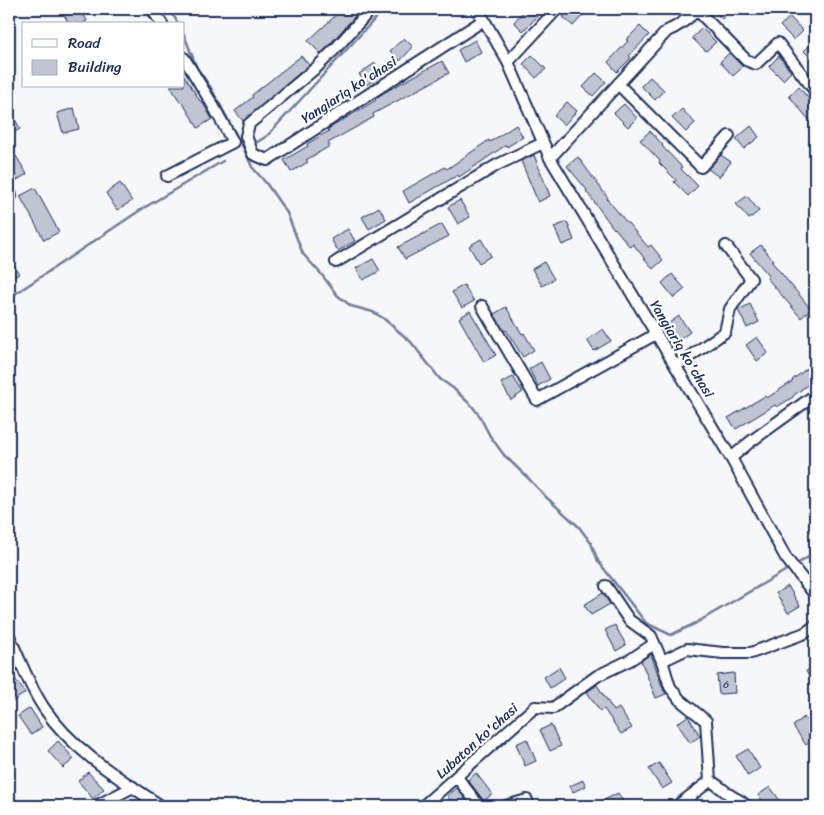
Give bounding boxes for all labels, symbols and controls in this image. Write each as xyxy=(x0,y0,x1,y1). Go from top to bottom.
legend xyxy=(22,22,185,88)
text: Road xyxy=(68,30,101,56)
street label: Yangiariq ko'chasi xyxy=(296,49,403,131)
text: Building xyxy=(68,54,122,80)
street label: Yangiariq ko'chasi xyxy=(643,295,722,404)
house number: 6 xyxy=(723,675,729,694)
street label: Lubaton ko'chasi xyxy=(430,696,525,785)

